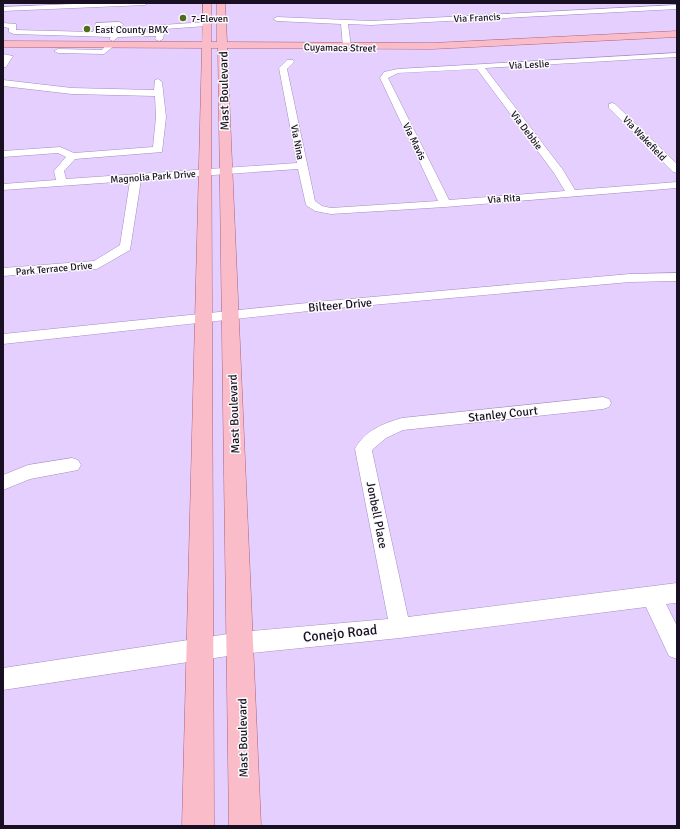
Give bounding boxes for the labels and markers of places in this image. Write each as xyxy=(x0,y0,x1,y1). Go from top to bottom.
marker: 7-Eleven xyxy=(178,13,188,23)
place label: 7-Eleven xyxy=(191,13,228,25)
marker: East County BMX xyxy=(82,24,92,34)
place label: East County BMX xyxy=(95,24,168,36)

